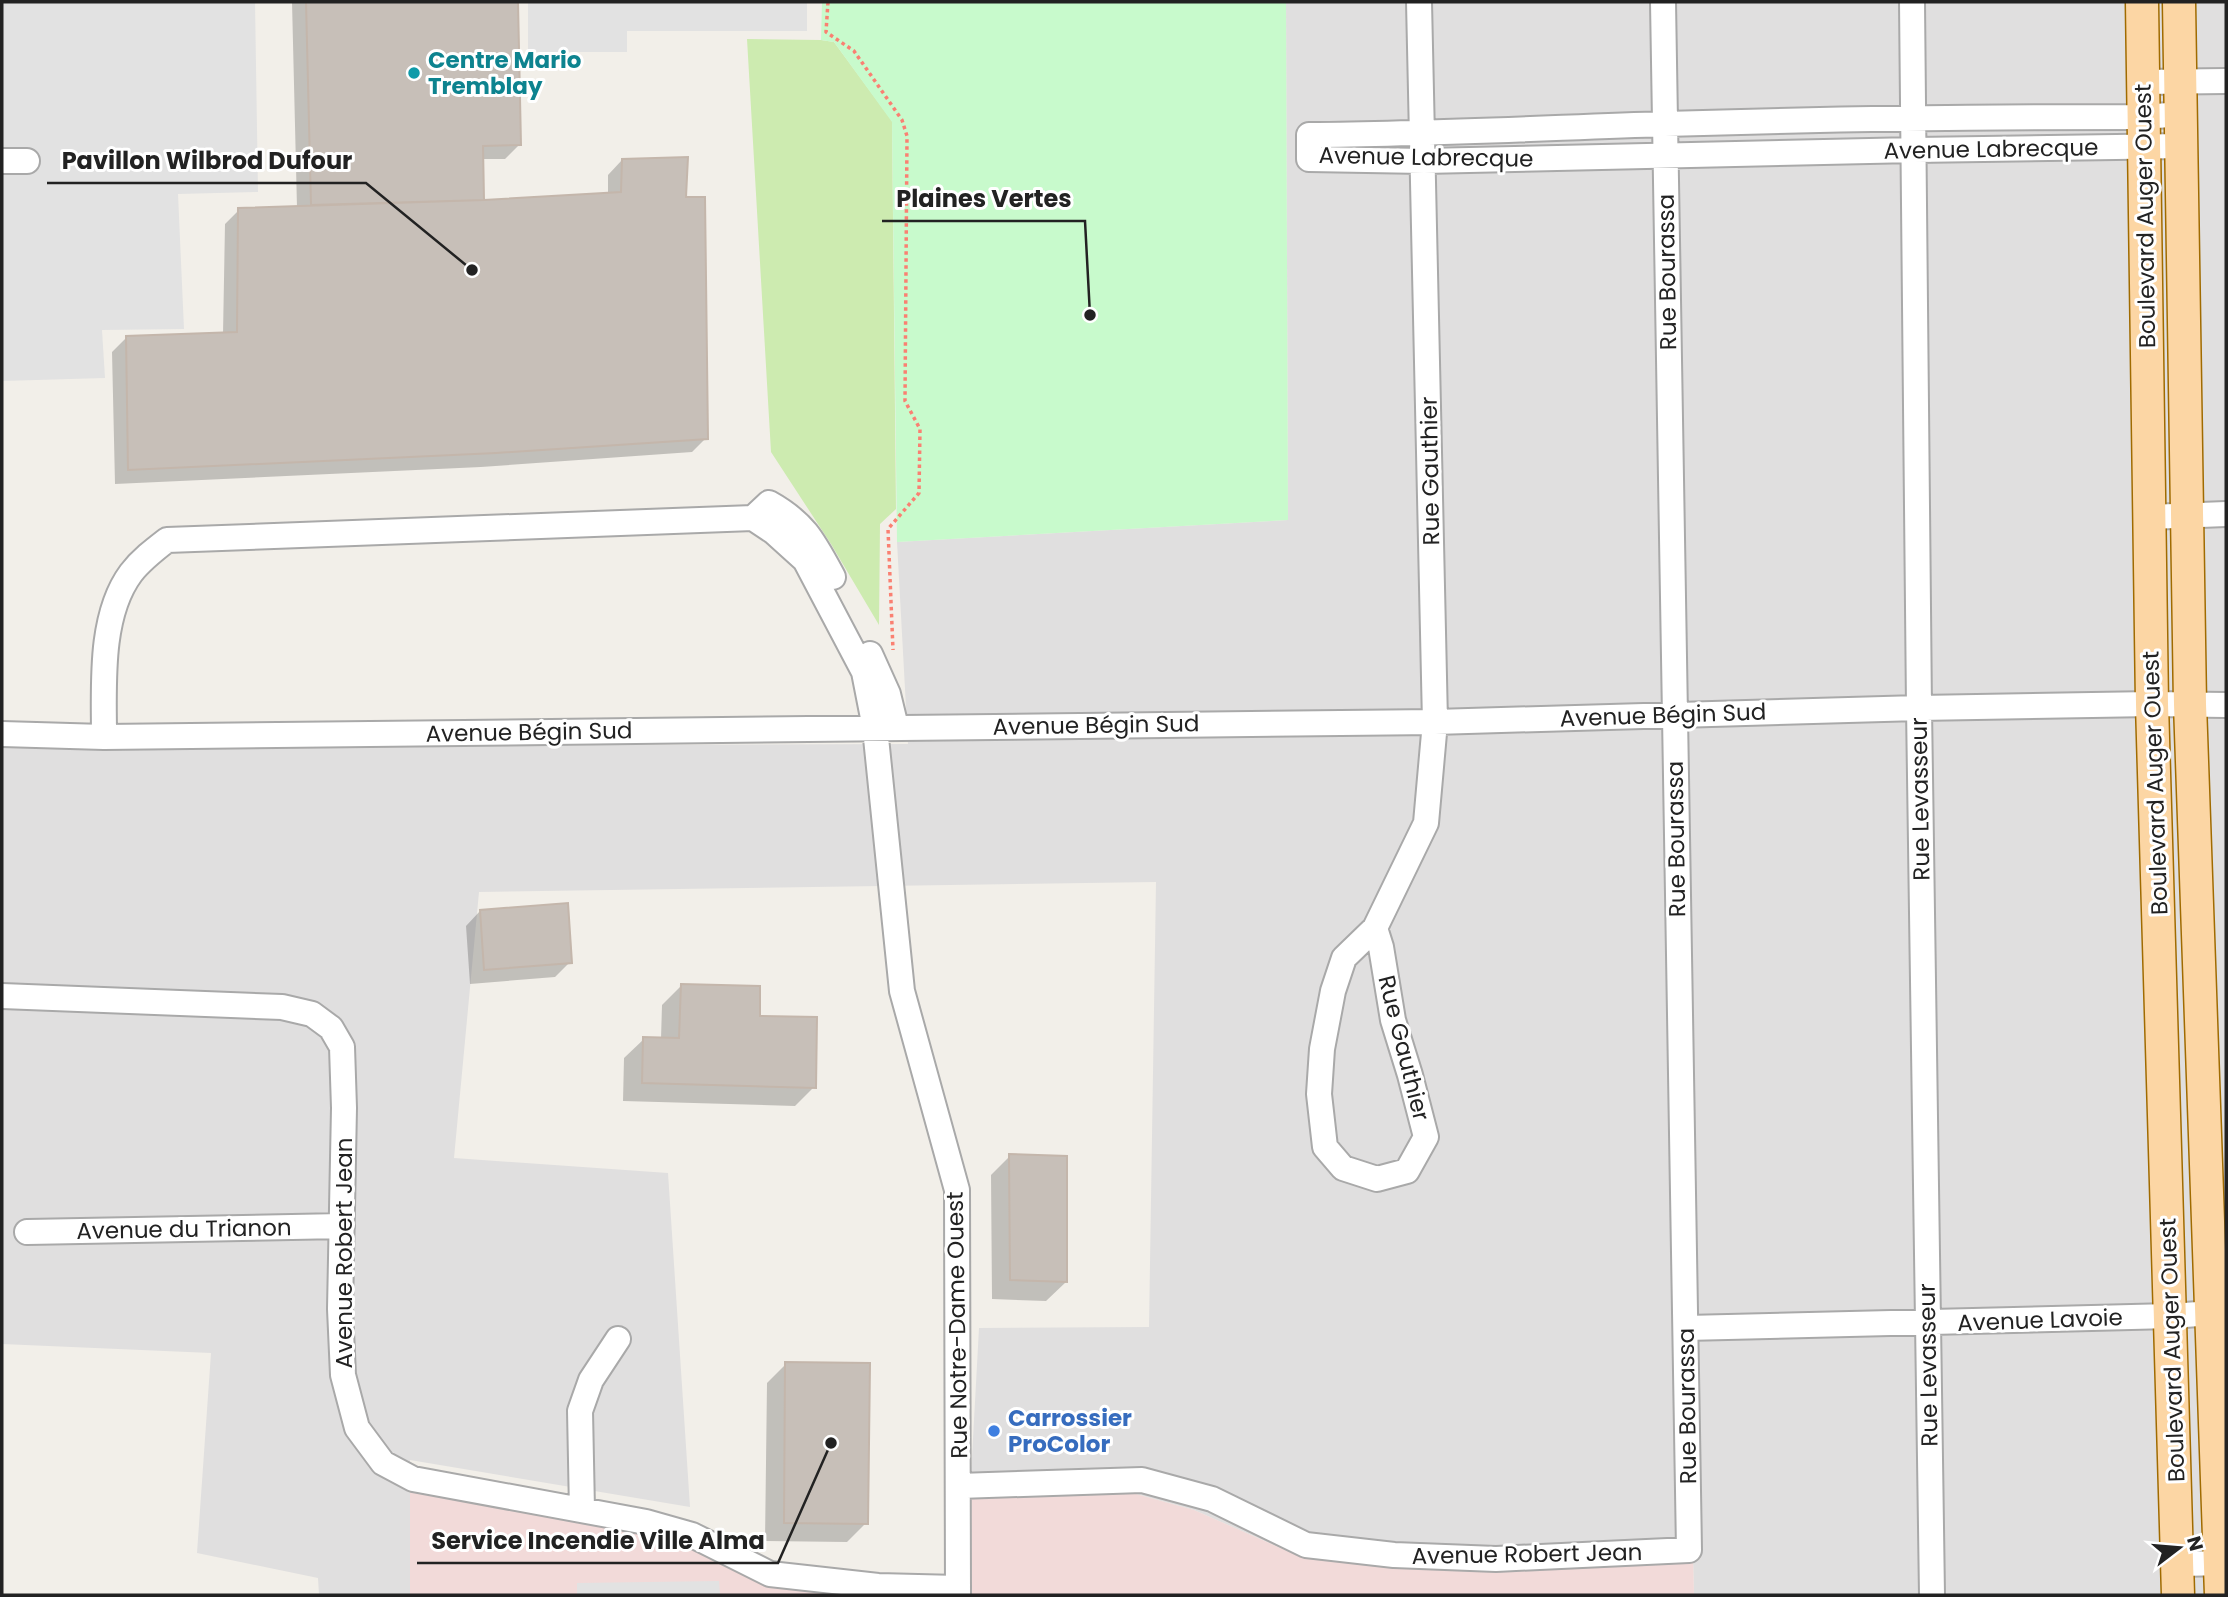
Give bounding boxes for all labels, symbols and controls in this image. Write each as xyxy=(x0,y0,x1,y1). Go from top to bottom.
place label: Centre Mario Tremblay xyxy=(428,44,581,102)
marker: Centre Mario Tremblay xyxy=(406,65,422,81)
street label: Boulevard Auger Ouest xyxy=(2127,84,2163,348)
street label: Avenue Labrecque xyxy=(1883,131,2099,167)
callout: Pavillon Wilbrod Dufour xyxy=(47,138,366,183)
street label: Avenue Labrecque xyxy=(1318,139,1534,175)
text: Pavillon Wilbrod Dufour xyxy=(62,144,352,177)
callout: Plaines Vertes xyxy=(882,176,1085,221)
text: Plaines Vertes xyxy=(896,182,1072,215)
street label: Rue Bourassa xyxy=(1650,194,1684,350)
street label: Rue Gauthier xyxy=(1413,396,1447,546)
street label: Boulevard Auger Ouest xyxy=(2134,650,2176,916)
street label: Avenue Bégin Sud xyxy=(1559,695,1767,735)
street label: Avenue Bégin Sud xyxy=(992,707,1200,743)
street label: Avenue Bégin Sud xyxy=(425,714,633,750)
street label: Rue Levasseur xyxy=(1903,717,1937,881)
street label: Rue Bourassa xyxy=(1659,761,1693,917)
street label: Rue Gauthier xyxy=(1370,972,1438,1124)
street label: Avenue Robert Jean xyxy=(328,1138,360,1368)
street label: Rue Notre-Dame Ouest xyxy=(939,1191,975,1459)
street label: Avenue du Trianon xyxy=(76,1211,292,1247)
street label: Boulevard Auger Ouest xyxy=(2151,1217,2193,1483)
street label: Rue Levasseur xyxy=(1911,1283,1945,1447)
street label: Avenue Lavoie xyxy=(1957,1301,2123,1339)
street label: Rue Bourassa xyxy=(1670,1328,1704,1484)
place label: Carrossier ProColor xyxy=(1008,1402,1132,1460)
marker: Carrossier ProColor xyxy=(986,1423,1002,1439)
north arrow xyxy=(2144,1513,2214,1583)
callout: Service Incendie Ville Alma xyxy=(417,1518,778,1563)
text: Service Incendie Ville Alma xyxy=(431,1524,765,1557)
text: N xyxy=(2180,1533,2210,1554)
street label: Avenue Robert Jean xyxy=(1411,1536,1643,1572)

